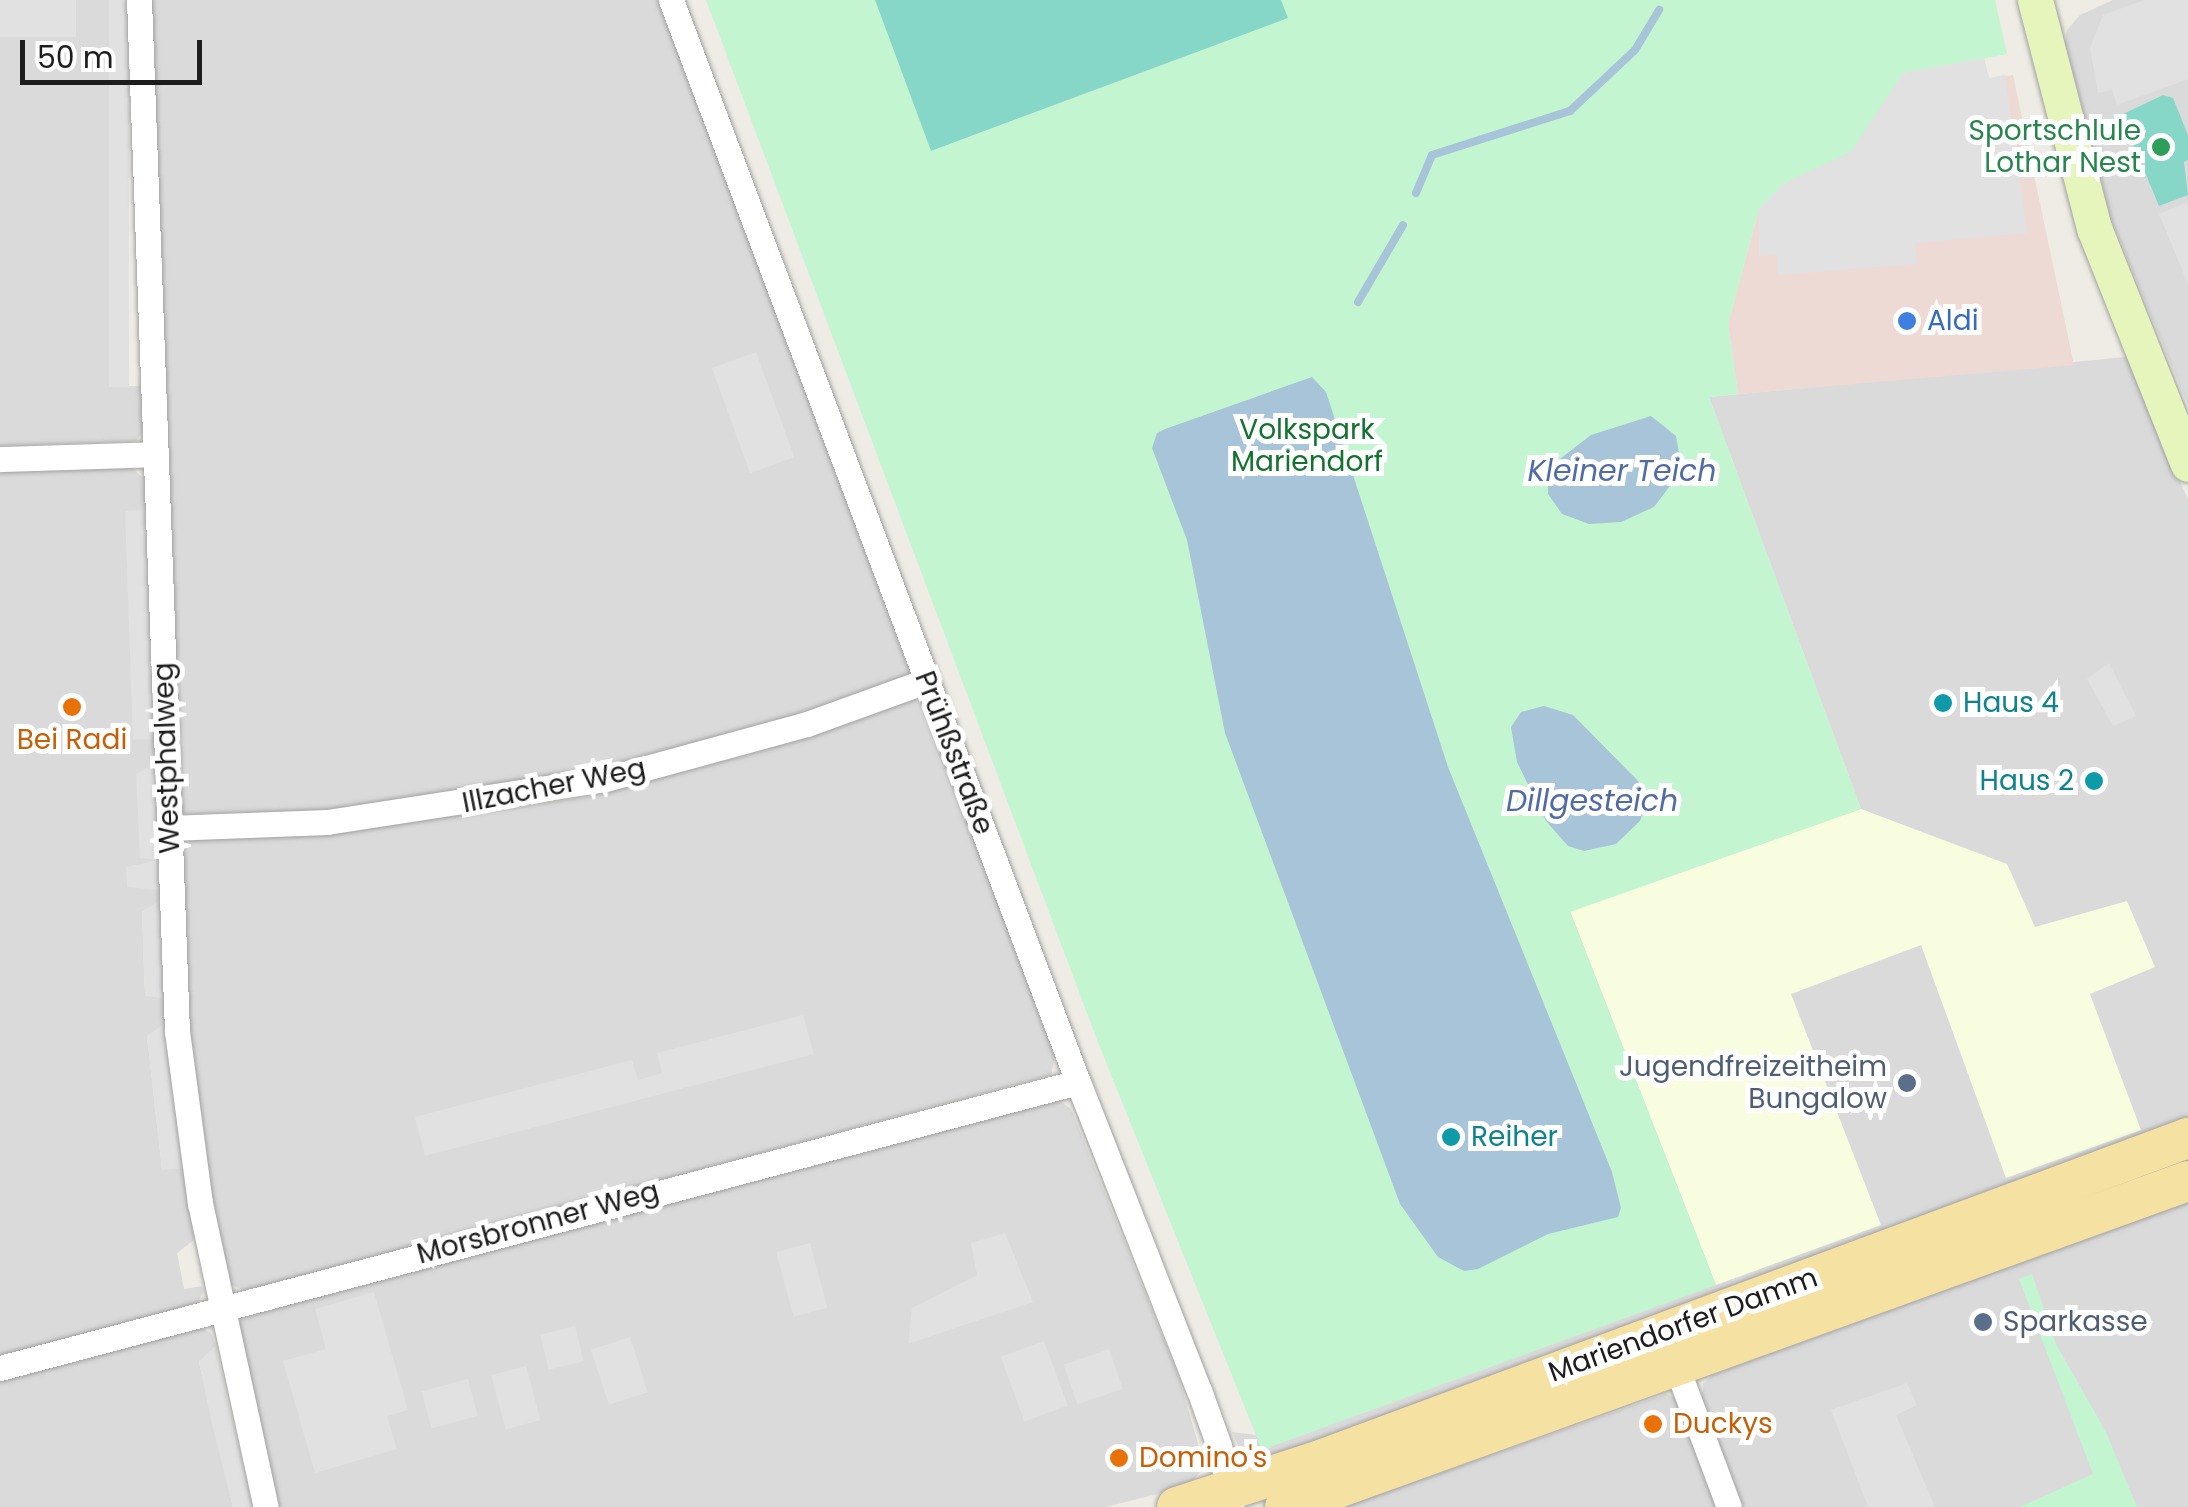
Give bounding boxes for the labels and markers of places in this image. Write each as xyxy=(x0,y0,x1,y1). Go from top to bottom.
place label: Sportschlule Lothar Nest xyxy=(1968,114,2141,180)
marker: Sportschlule Lothar Nest xyxy=(2150,136,2172,158)
place label: Aldi xyxy=(1927,304,1979,338)
marker: Aldi xyxy=(1896,310,1918,332)
place label: Haus 4 xyxy=(1963,686,2059,720)
marker: Haus 4 xyxy=(1932,692,1954,714)
marker: Bei Radi xyxy=(61,696,83,718)
place label: Bei Radi xyxy=(17,723,127,757)
place label: Haus 2 xyxy=(1980,764,2074,798)
marker: Haus 2 xyxy=(2083,770,2105,792)
place label: Jugendfreizeitheim Bungalow xyxy=(1619,1050,1887,1116)
marker: Jugendfreizeitheim Bungalow xyxy=(1896,1072,1918,1094)
place label: Reiher xyxy=(1471,1120,1558,1154)
marker: Reiher xyxy=(1440,1126,1462,1148)
place label: Sparkasse xyxy=(2003,1305,2148,1339)
marker: Sparkasse xyxy=(1972,1311,1994,1333)
place label: Duckys xyxy=(1673,1407,1773,1441)
marker: Duckys xyxy=(1642,1413,1664,1435)
place label: Domino's xyxy=(1139,1441,1267,1475)
marker: Domino's xyxy=(1108,1447,1130,1469)

